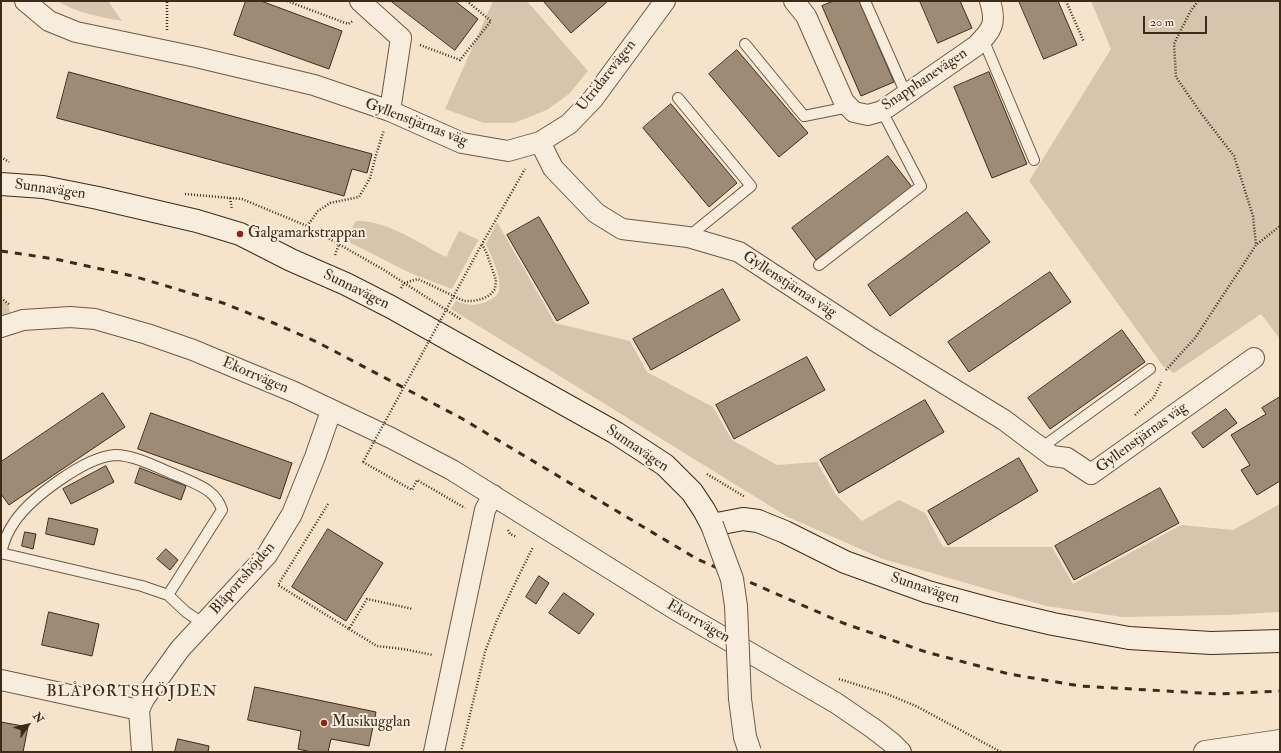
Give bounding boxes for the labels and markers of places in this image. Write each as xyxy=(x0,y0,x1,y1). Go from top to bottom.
place label: Galgamarkstrappan xyxy=(248,225,365,243)
marker: Galgamarkstrappan xyxy=(235,229,245,239)
place label: Musikugglan xyxy=(332,714,411,732)
marker: Musikugglan xyxy=(319,718,329,728)

